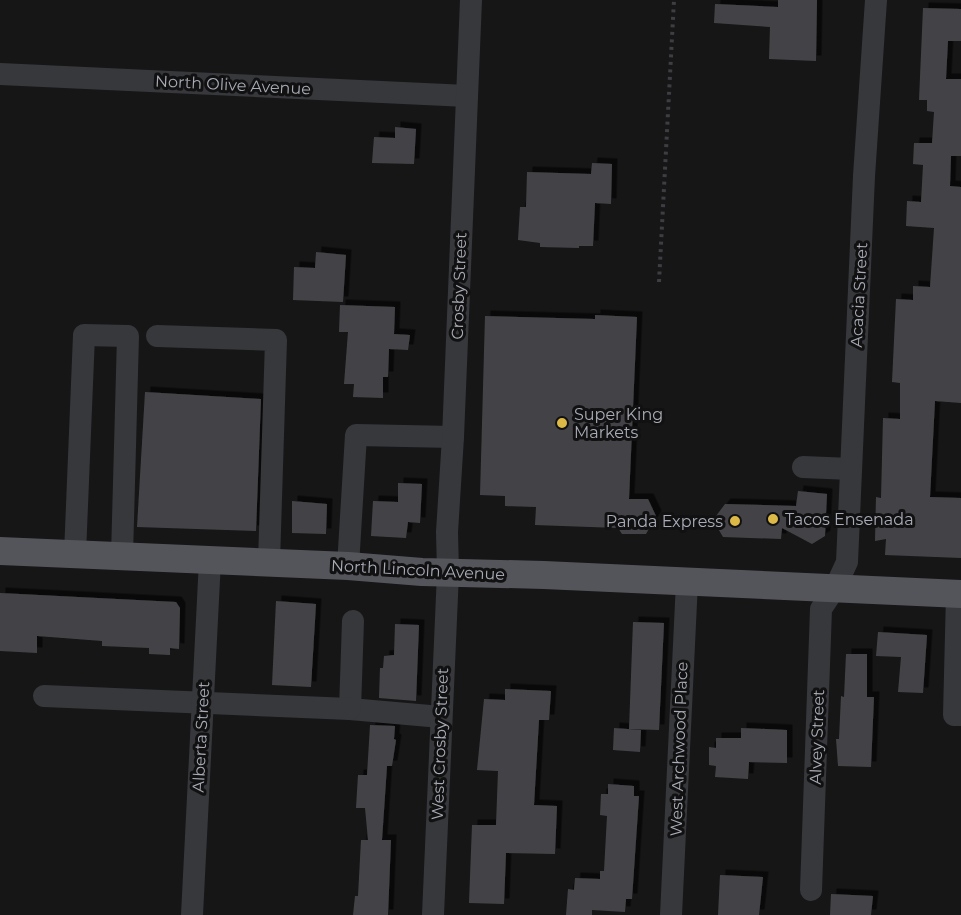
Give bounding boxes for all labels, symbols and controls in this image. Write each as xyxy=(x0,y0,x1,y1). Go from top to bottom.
street label: North Olive Avenue xyxy=(155,71,311,99)
street label: Crosby Street xyxy=(448,232,470,340)
street label: Acacia Street xyxy=(847,242,871,348)
place label: Super King Markets xyxy=(574,405,663,442)
marker: Super King Markets xyxy=(555,416,569,430)
place label: Tacos Ensenada xyxy=(785,510,914,529)
place label: Panda Express xyxy=(606,512,723,531)
marker: Tacos Ensenada xyxy=(766,512,780,526)
marker: Panda Express xyxy=(728,514,742,528)
street label: North Lincoln Avenue xyxy=(330,556,506,584)
street label: West Archwood Place xyxy=(666,661,692,837)
street label: West Crosby Street xyxy=(428,667,452,820)
street label: Alberta Street xyxy=(189,681,213,793)
street label: Alvey Street xyxy=(806,689,828,785)

